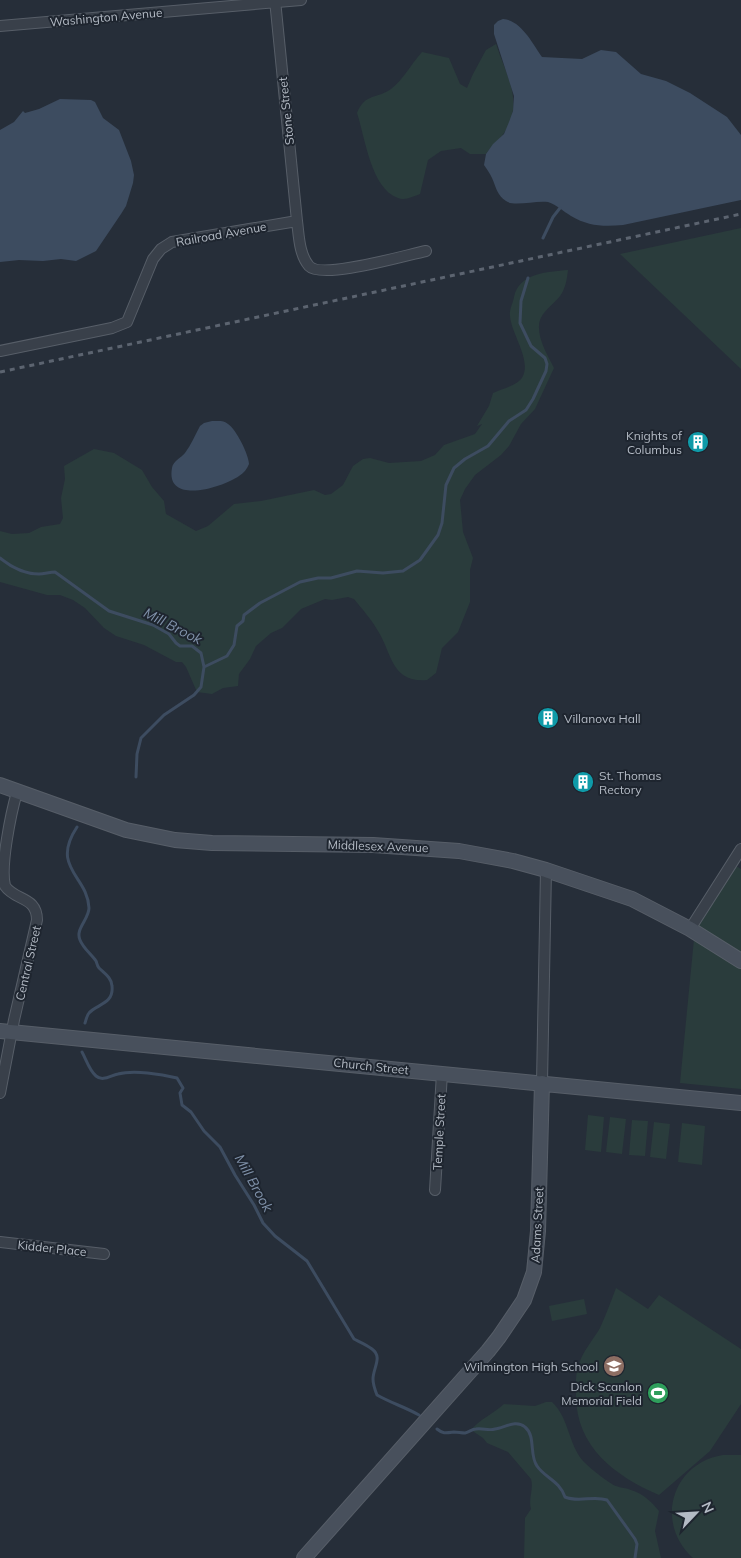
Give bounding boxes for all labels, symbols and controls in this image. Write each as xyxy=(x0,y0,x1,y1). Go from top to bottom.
street label: Washington Avenue xyxy=(49,5,163,29)
street label: Stone Street xyxy=(275,76,297,146)
street label: Railroad Avenue xyxy=(175,219,267,249)
place label: Knights of Columbus xyxy=(626,428,683,457)
building icon: Knights of Columbus xyxy=(686,430,710,454)
water label: Mill Brook xyxy=(141,604,206,649)
building icon: Villanova Hall xyxy=(536,706,560,730)
place label: Villanova Hall xyxy=(564,711,641,726)
place label: St. Thomas Rectory xyxy=(599,768,662,797)
building icon: St. Thomas Rectory xyxy=(571,770,595,794)
street label: Middlesex Avenue xyxy=(327,837,429,855)
street label: Central Street xyxy=(12,924,44,1002)
street label: Church Street xyxy=(333,1055,409,1077)
street label: Temple Street xyxy=(430,1094,448,1170)
water label: Mill Brook xyxy=(231,1151,278,1216)
street label: Adams Street xyxy=(528,1187,546,1263)
street label: Kidder Place xyxy=(17,1237,87,1259)
school or university icon: Wilmington High School xyxy=(602,1354,626,1378)
place label: Wilmington High School xyxy=(464,1359,598,1374)
place label: Dick Scanlon Memorial Field xyxy=(561,1379,642,1408)
sports icon: Dick Scanlon Memorial Field xyxy=(646,1381,670,1405)
north arrow xyxy=(671,1488,721,1538)
text: N xyxy=(697,1499,718,1516)

